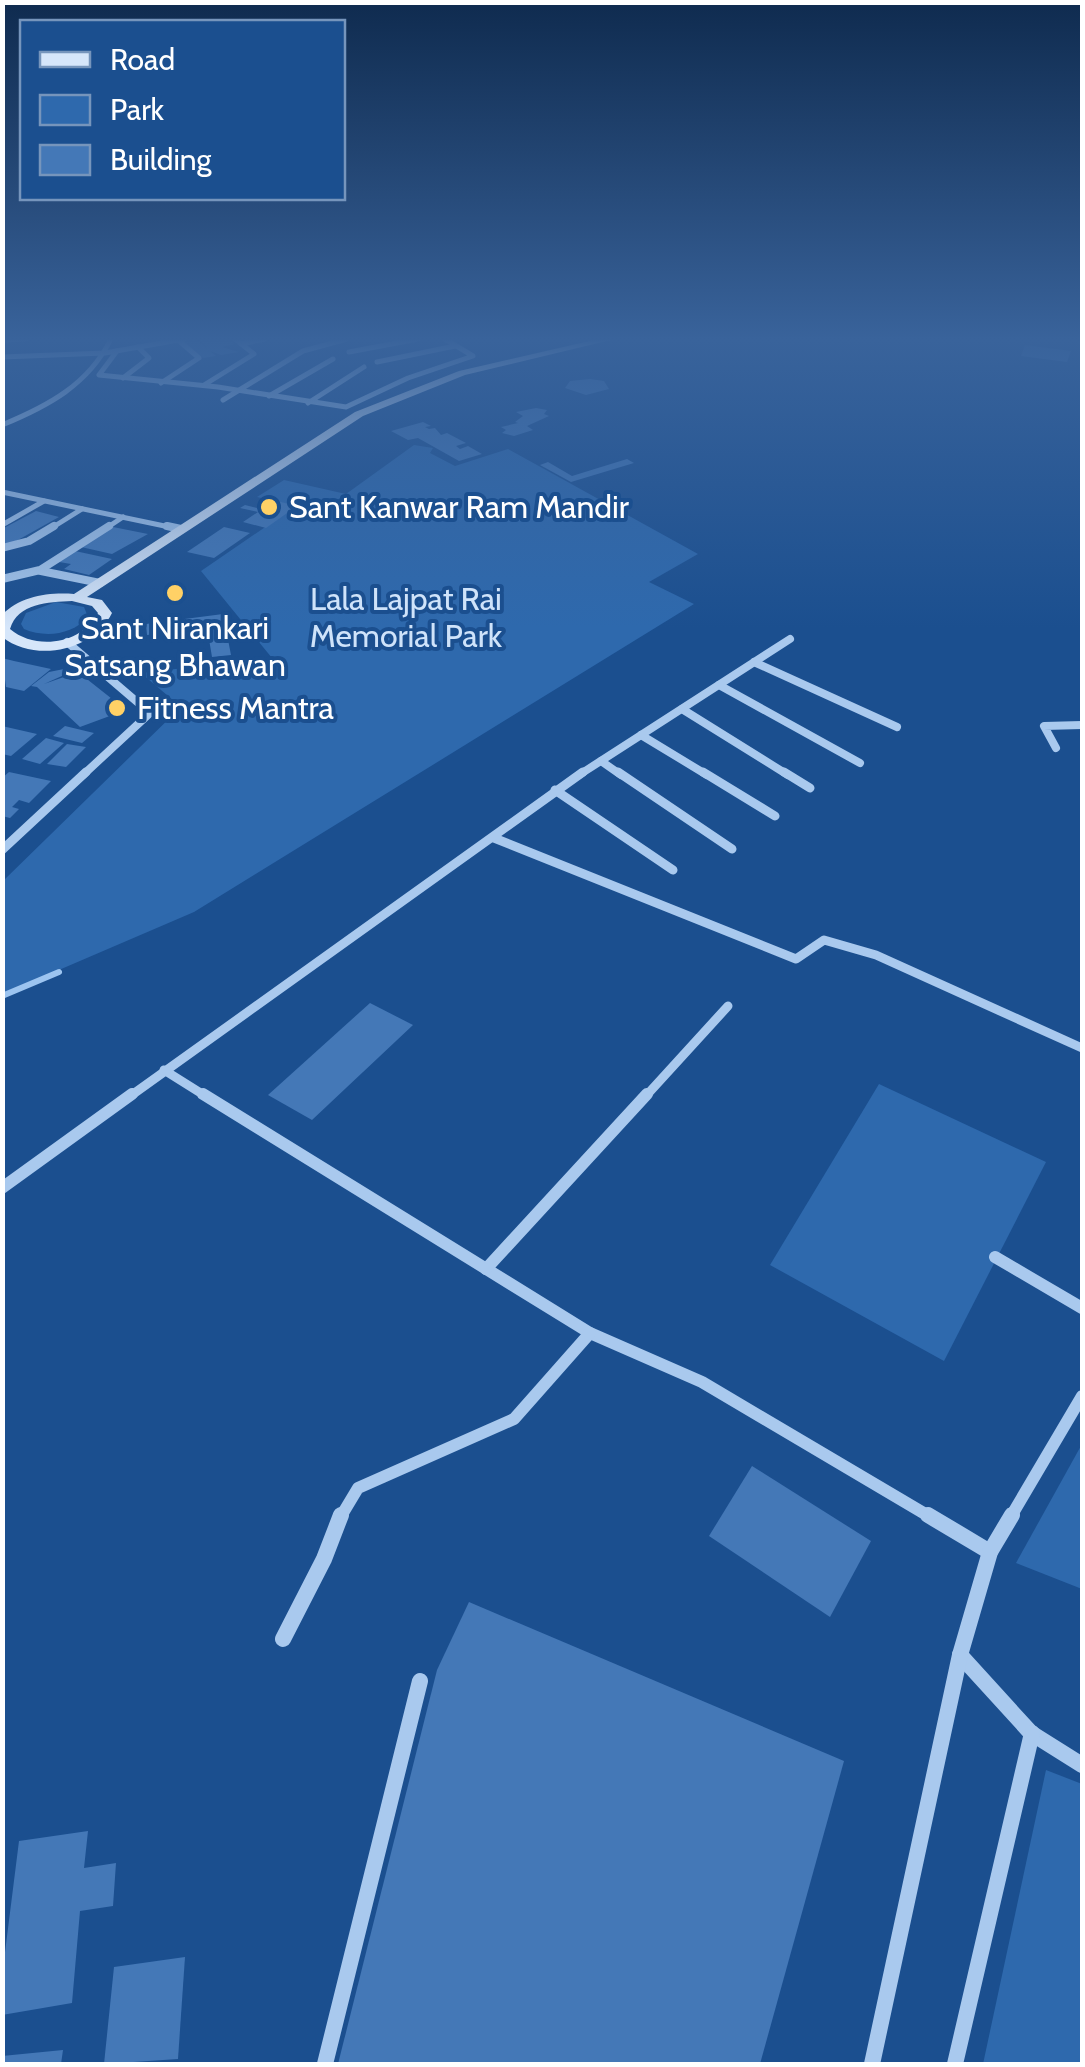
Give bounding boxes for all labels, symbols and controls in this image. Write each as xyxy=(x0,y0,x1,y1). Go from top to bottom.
legend xyxy=(20,20,345,200)
text: Road xyxy=(110,41,175,78)
text: Park xyxy=(110,91,165,128)
text: Building xyxy=(110,141,213,178)
place label: Sant Kanwar Ram Mandir xyxy=(289,487,630,526)
marker: Sant Kanwar Ram Mandir xyxy=(258,496,280,518)
park label: Lala Lajpat Rai Memorial Park xyxy=(310,579,503,655)
marker: Sant Nirankari Satsang Bhawan xyxy=(164,582,186,604)
place label: Sant Nirankari Satsang Bhawan xyxy=(64,608,286,684)
place label: Fitness Mantra xyxy=(137,688,335,727)
marker: Fitness Mantra xyxy=(106,697,128,719)

